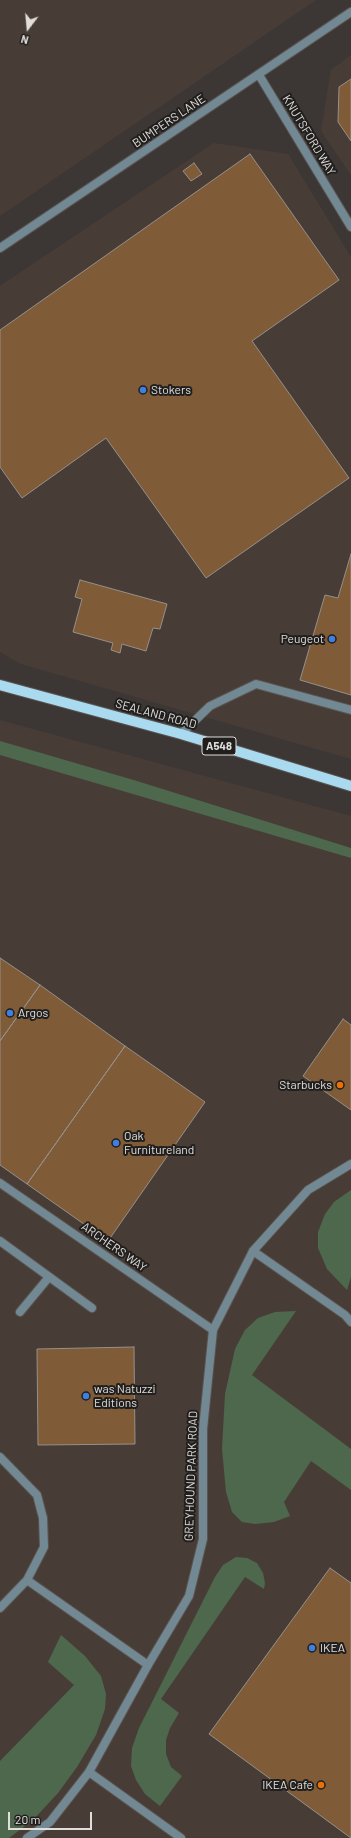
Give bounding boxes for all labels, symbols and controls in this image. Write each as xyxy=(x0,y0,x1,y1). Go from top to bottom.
north arrow xyxy=(8,8,48,48)
text: N xyxy=(19,33,30,47)
street label: BUMPERS LANE xyxy=(130,91,208,151)
street label: KNUTSFORD WAY xyxy=(279,92,339,178)
place label: Stokers xyxy=(151,383,191,397)
marker: Stokers xyxy=(138,385,148,395)
place label: Peugeot xyxy=(281,632,324,646)
marker: Peugeot xyxy=(327,634,337,644)
street label: SEALAND ROAD xyxy=(114,696,198,732)
road number: A548 xyxy=(202,737,236,755)
place label: Argos xyxy=(18,1006,48,1020)
marker: Argos xyxy=(5,1008,15,1018)
place label: Starbucks xyxy=(279,1078,332,1092)
marker: Starbucks xyxy=(335,1080,345,1090)
place label: Oak Furnitureland xyxy=(124,1129,194,1157)
marker: Oak Furnitureland xyxy=(111,1138,121,1148)
street label: ARCHERS WAY xyxy=(79,1219,149,1275)
place label: was Natuzzi Editions xyxy=(94,1382,156,1410)
marker: was Natuzzi Editions xyxy=(81,1391,91,1401)
street label: GREYHOUND PARK ROAD xyxy=(182,1411,200,1541)
place label: IKEA xyxy=(320,1641,345,1655)
marker: IKEA xyxy=(307,1643,317,1653)
place label: IKEA Cafe xyxy=(262,1778,313,1792)
marker: IKEA Cafe xyxy=(316,1780,326,1790)
scale bar xyxy=(10,1804,94,1830)
text: 20 m xyxy=(15,1812,41,1826)

